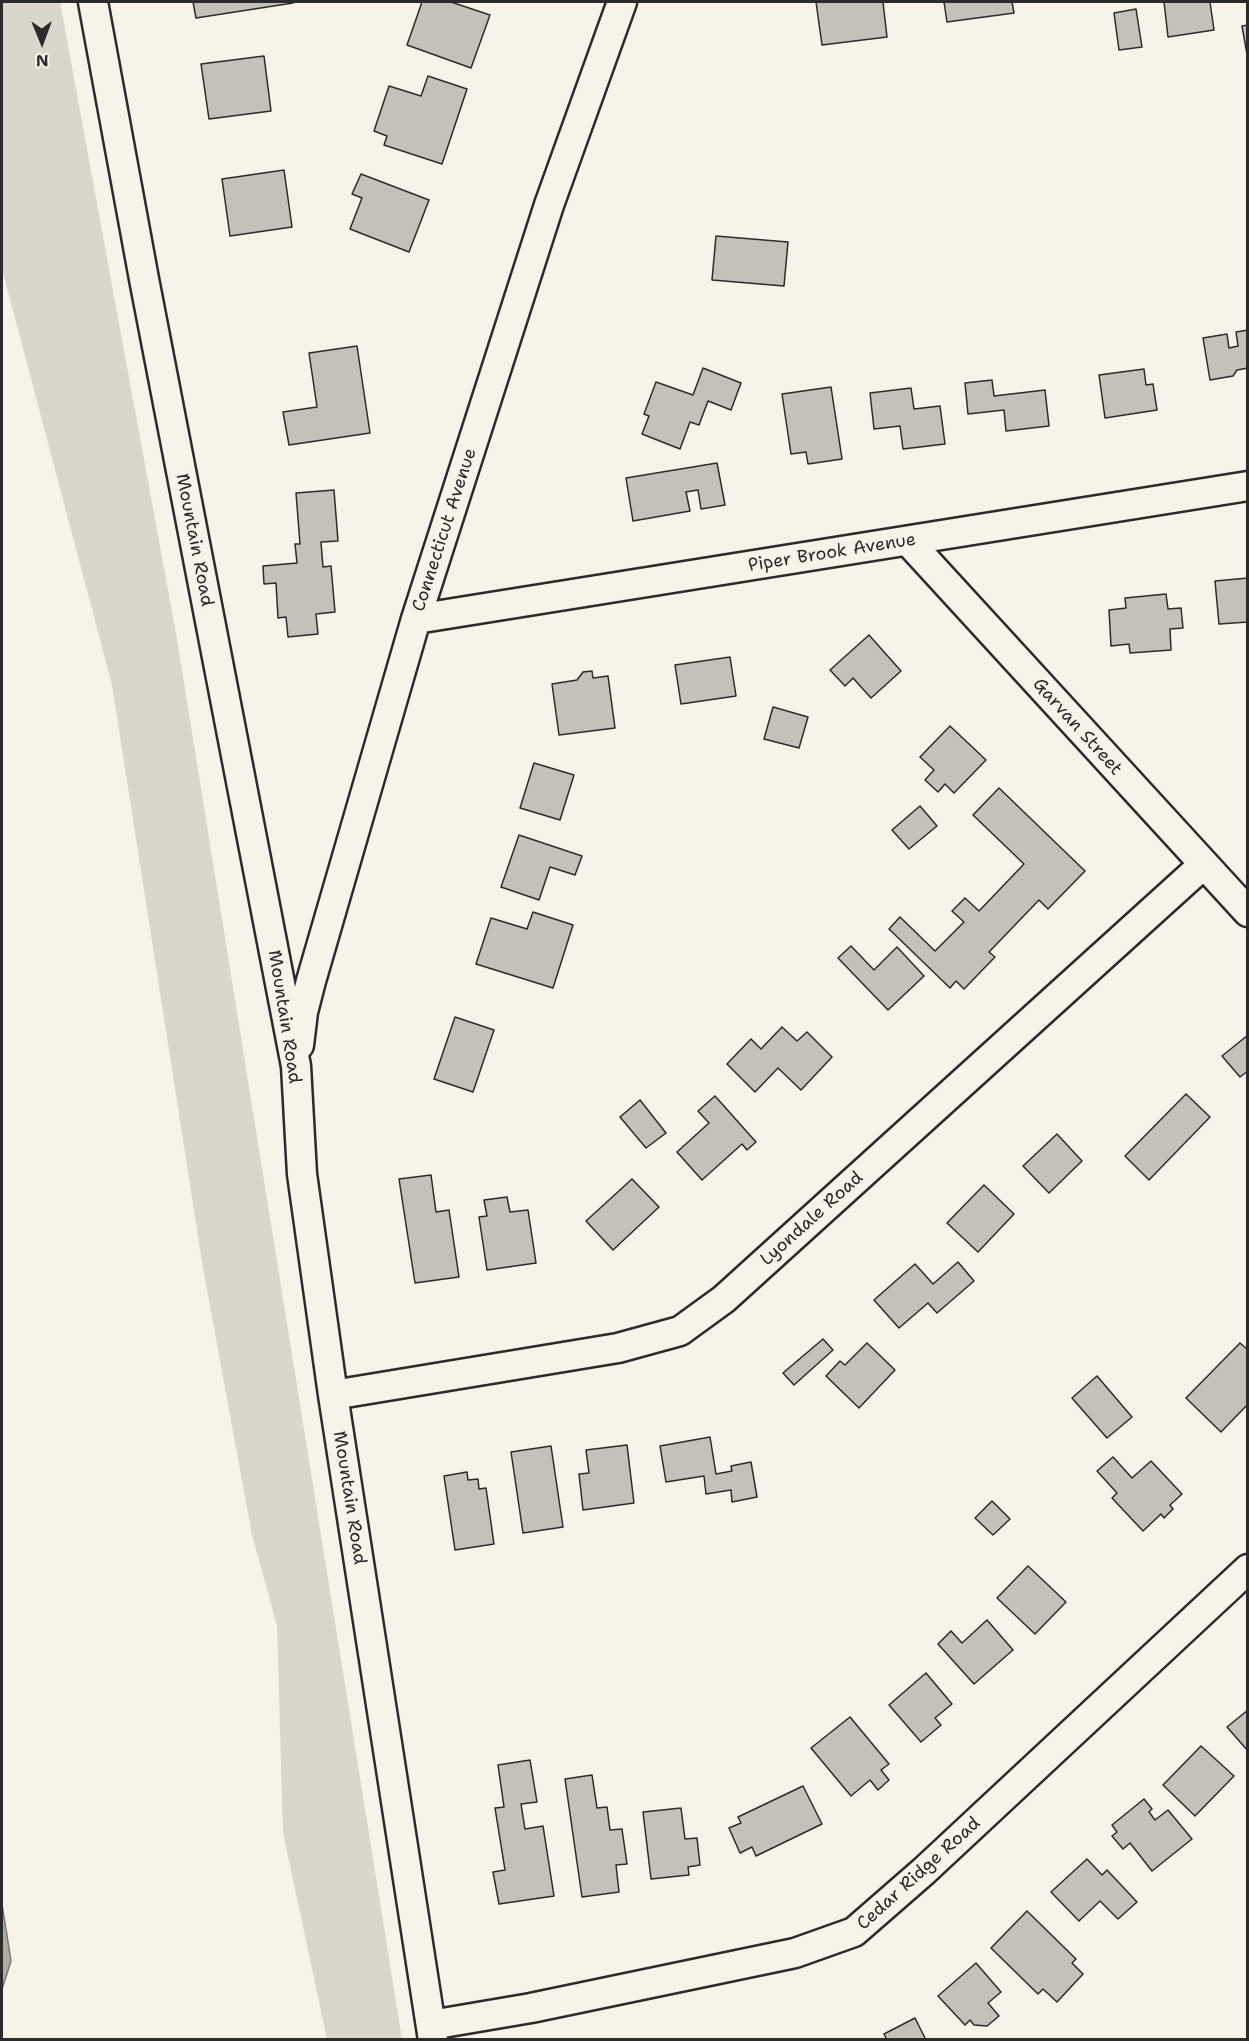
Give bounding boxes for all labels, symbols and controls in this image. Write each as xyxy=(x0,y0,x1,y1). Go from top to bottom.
north arrow xyxy=(12,12,72,72)
text: N xyxy=(36,50,49,71)
street label: Connecticut Avenue xyxy=(408,445,482,615)
street label: Mountain Road xyxy=(171,472,217,608)
street label: Piper Brook Avenue xyxy=(746,529,918,577)
street label: Garvan Street xyxy=(1028,674,1126,780)
street label: Mountain Road xyxy=(263,949,305,1085)
street label: Lyondale Road xyxy=(756,1167,868,1271)
street label: Mountain Road xyxy=(328,1430,370,1566)
street label: Cedar Ridge Road xyxy=(853,1813,985,1935)

